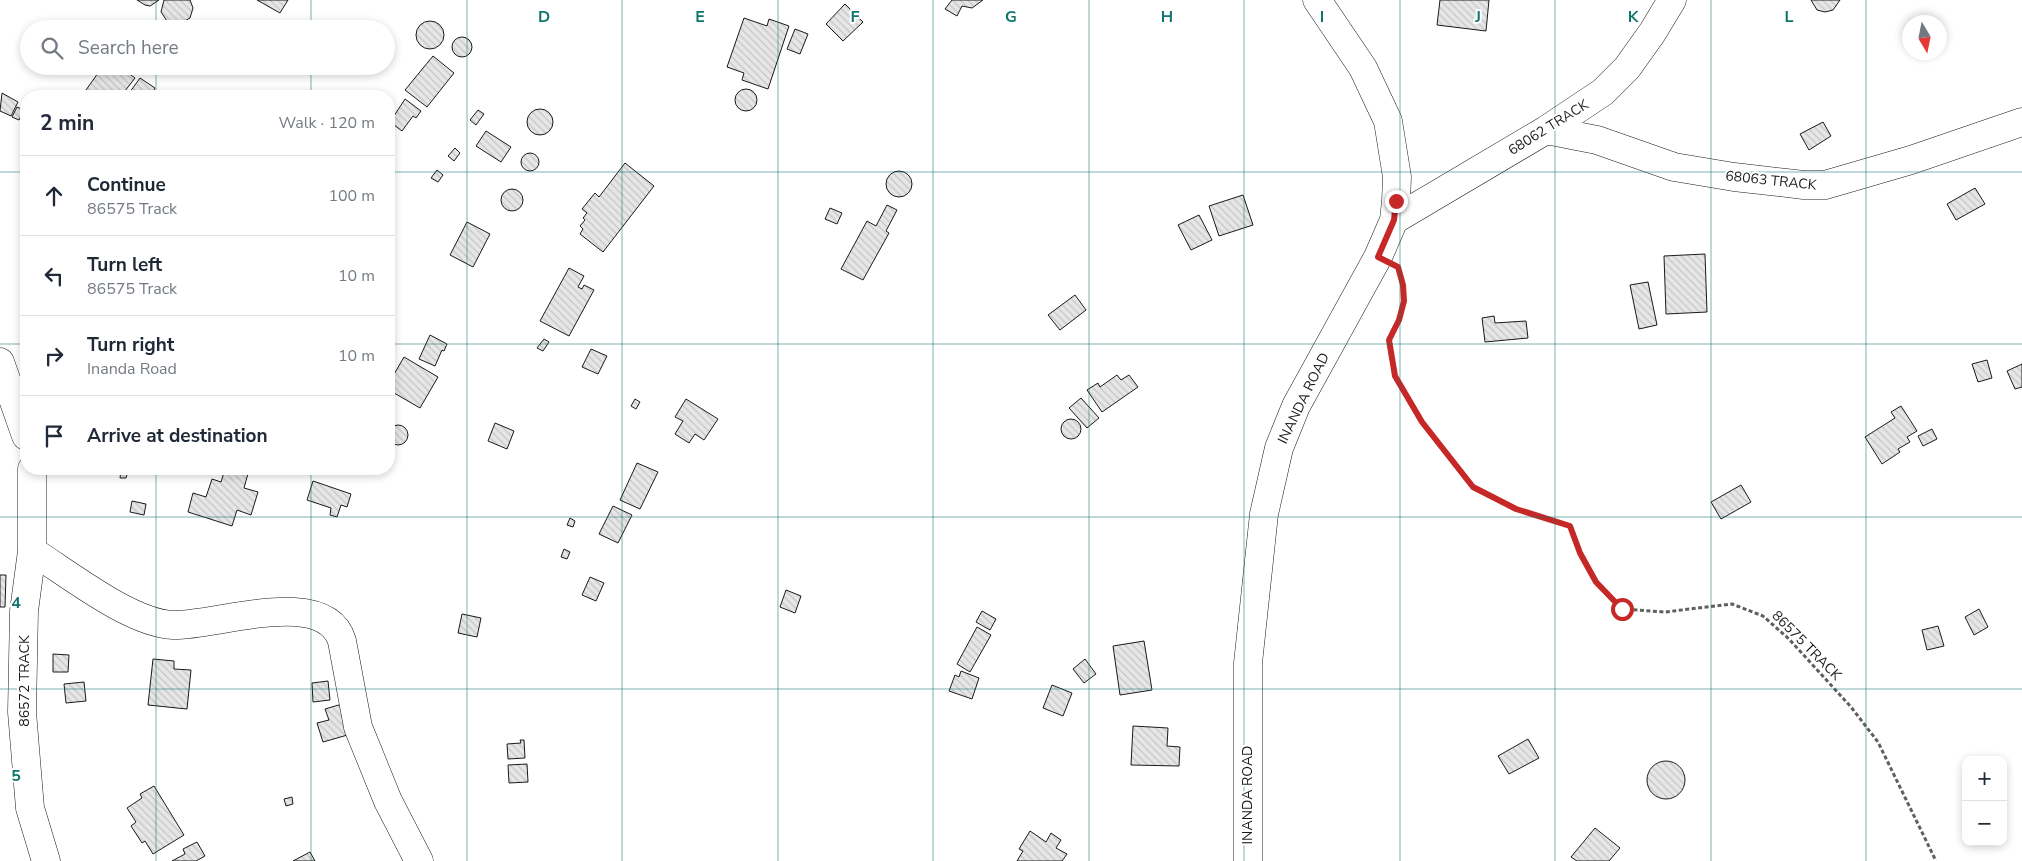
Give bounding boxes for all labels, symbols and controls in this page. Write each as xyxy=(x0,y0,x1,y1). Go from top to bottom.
text: D xyxy=(538,6,550,28)
text: E xyxy=(695,6,705,28)
text: F xyxy=(851,6,860,28)
text: G xyxy=(1005,6,1017,28)
text: H xyxy=(1161,6,1173,28)
text: I xyxy=(1320,6,1324,28)
text: J xyxy=(1474,6,1481,28)
text: K xyxy=(1628,6,1640,28)
text: L xyxy=(1785,6,1794,28)
north arrow xyxy=(1902,15,1947,60)
search box xyxy=(20,20,395,75)
icon: search xyxy=(38,34,66,62)
text: Search here xyxy=(78,35,179,61)
street label: 68062 TRACK xyxy=(1504,95,1592,160)
text: 2 min xyxy=(40,109,94,137)
text: Walk · 120 m xyxy=(279,112,375,134)
street label: 68063 TRACK xyxy=(1724,166,1818,195)
text: Continue xyxy=(87,172,166,198)
icon: ahead xyxy=(40,182,68,210)
text: 100 m xyxy=(328,185,375,207)
route end xyxy=(1385,190,1408,213)
text: 86575 Track xyxy=(87,198,177,220)
text: Turn left xyxy=(87,252,162,278)
icon: left xyxy=(40,262,68,290)
text: 10 m xyxy=(338,265,375,287)
text: 86575 Track xyxy=(87,278,177,300)
text: Turn right xyxy=(87,332,174,358)
icon: right xyxy=(40,342,68,370)
text: 10 m xyxy=(338,345,375,367)
street label: INANDA ROAD xyxy=(1273,350,1334,447)
text: Inanda Road xyxy=(87,358,177,380)
icon: arrive xyxy=(40,422,68,450)
text: Arrive at destination xyxy=(87,423,268,449)
text: 4 xyxy=(11,592,21,614)
route start xyxy=(1611,598,1634,621)
street label: 86575 TRACK xyxy=(1768,606,1846,685)
street label: 86572 TRACK xyxy=(15,635,34,727)
street label: INANDA ROAD xyxy=(1238,746,1257,844)
map controls xyxy=(1962,756,2007,846)
button: + xyxy=(1962,756,2007,801)
text: 5 xyxy=(11,765,21,787)
button: − xyxy=(1962,801,2007,846)

